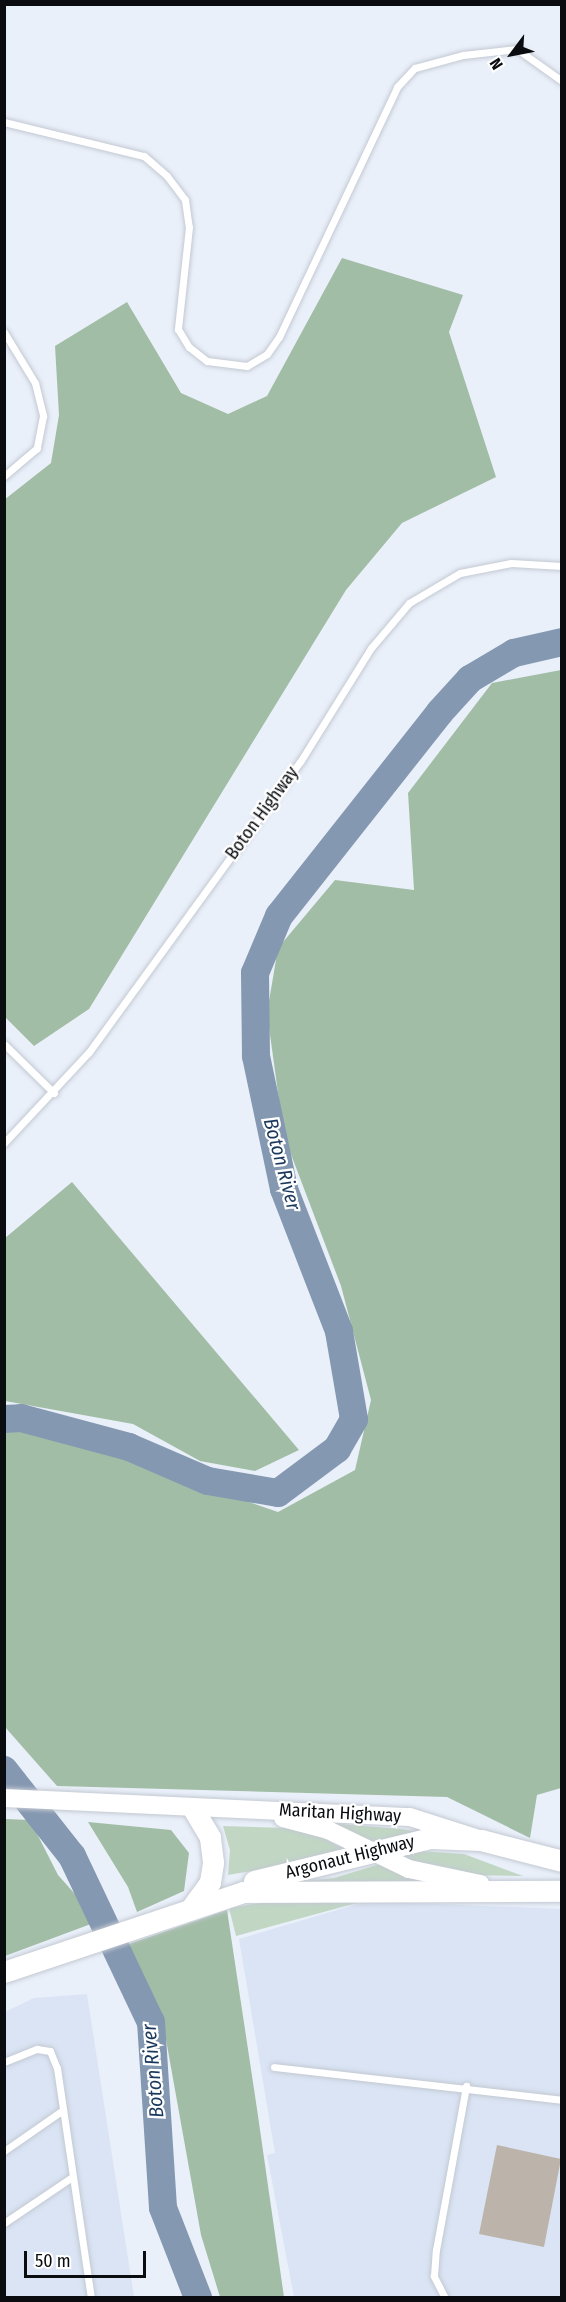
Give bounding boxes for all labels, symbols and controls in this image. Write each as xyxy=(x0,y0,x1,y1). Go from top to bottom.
north arrow xyxy=(482,24,542,84)
text: N xyxy=(486,55,507,73)
street label: Boton Highway xyxy=(221,762,303,864)
water label: Boton River xyxy=(258,1115,306,1213)
street label: Maritan Highway xyxy=(278,1799,402,1827)
street label: Argonaut Highway xyxy=(283,1830,417,1884)
water label: Boton River xyxy=(137,2023,169,2119)
scale bar xyxy=(27,2239,148,2277)
text: 50 m xyxy=(35,2250,71,2272)

